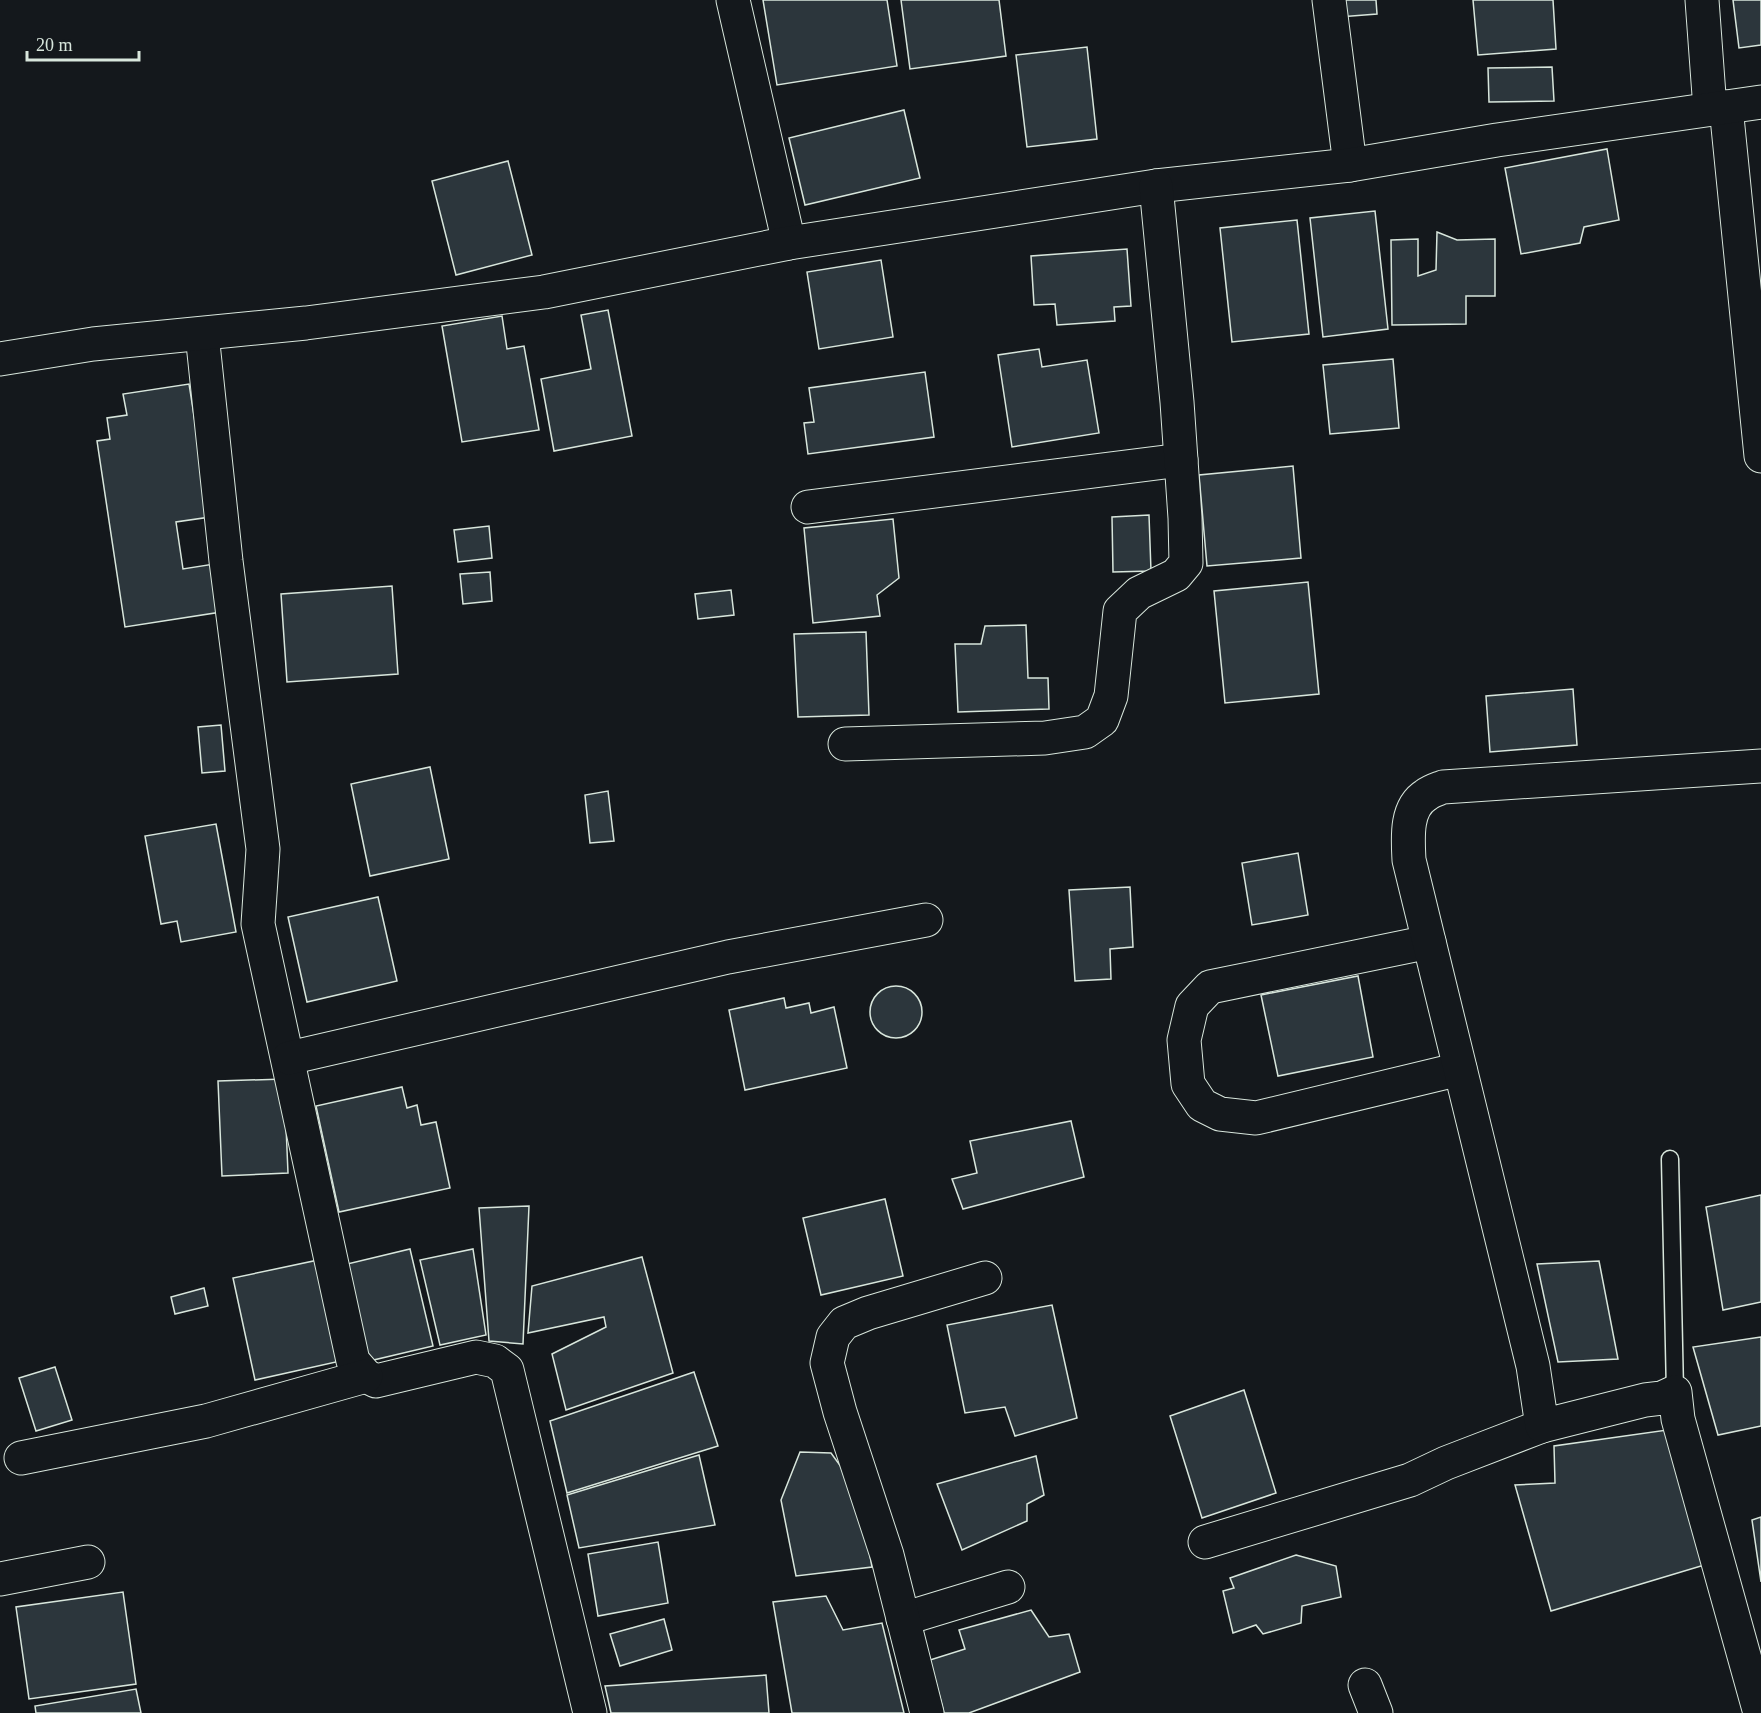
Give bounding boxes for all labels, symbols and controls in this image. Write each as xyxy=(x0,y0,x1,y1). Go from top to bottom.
scale bar xyxy=(27,24,140,62)
text: 20 m xyxy=(36,35,73,55)

